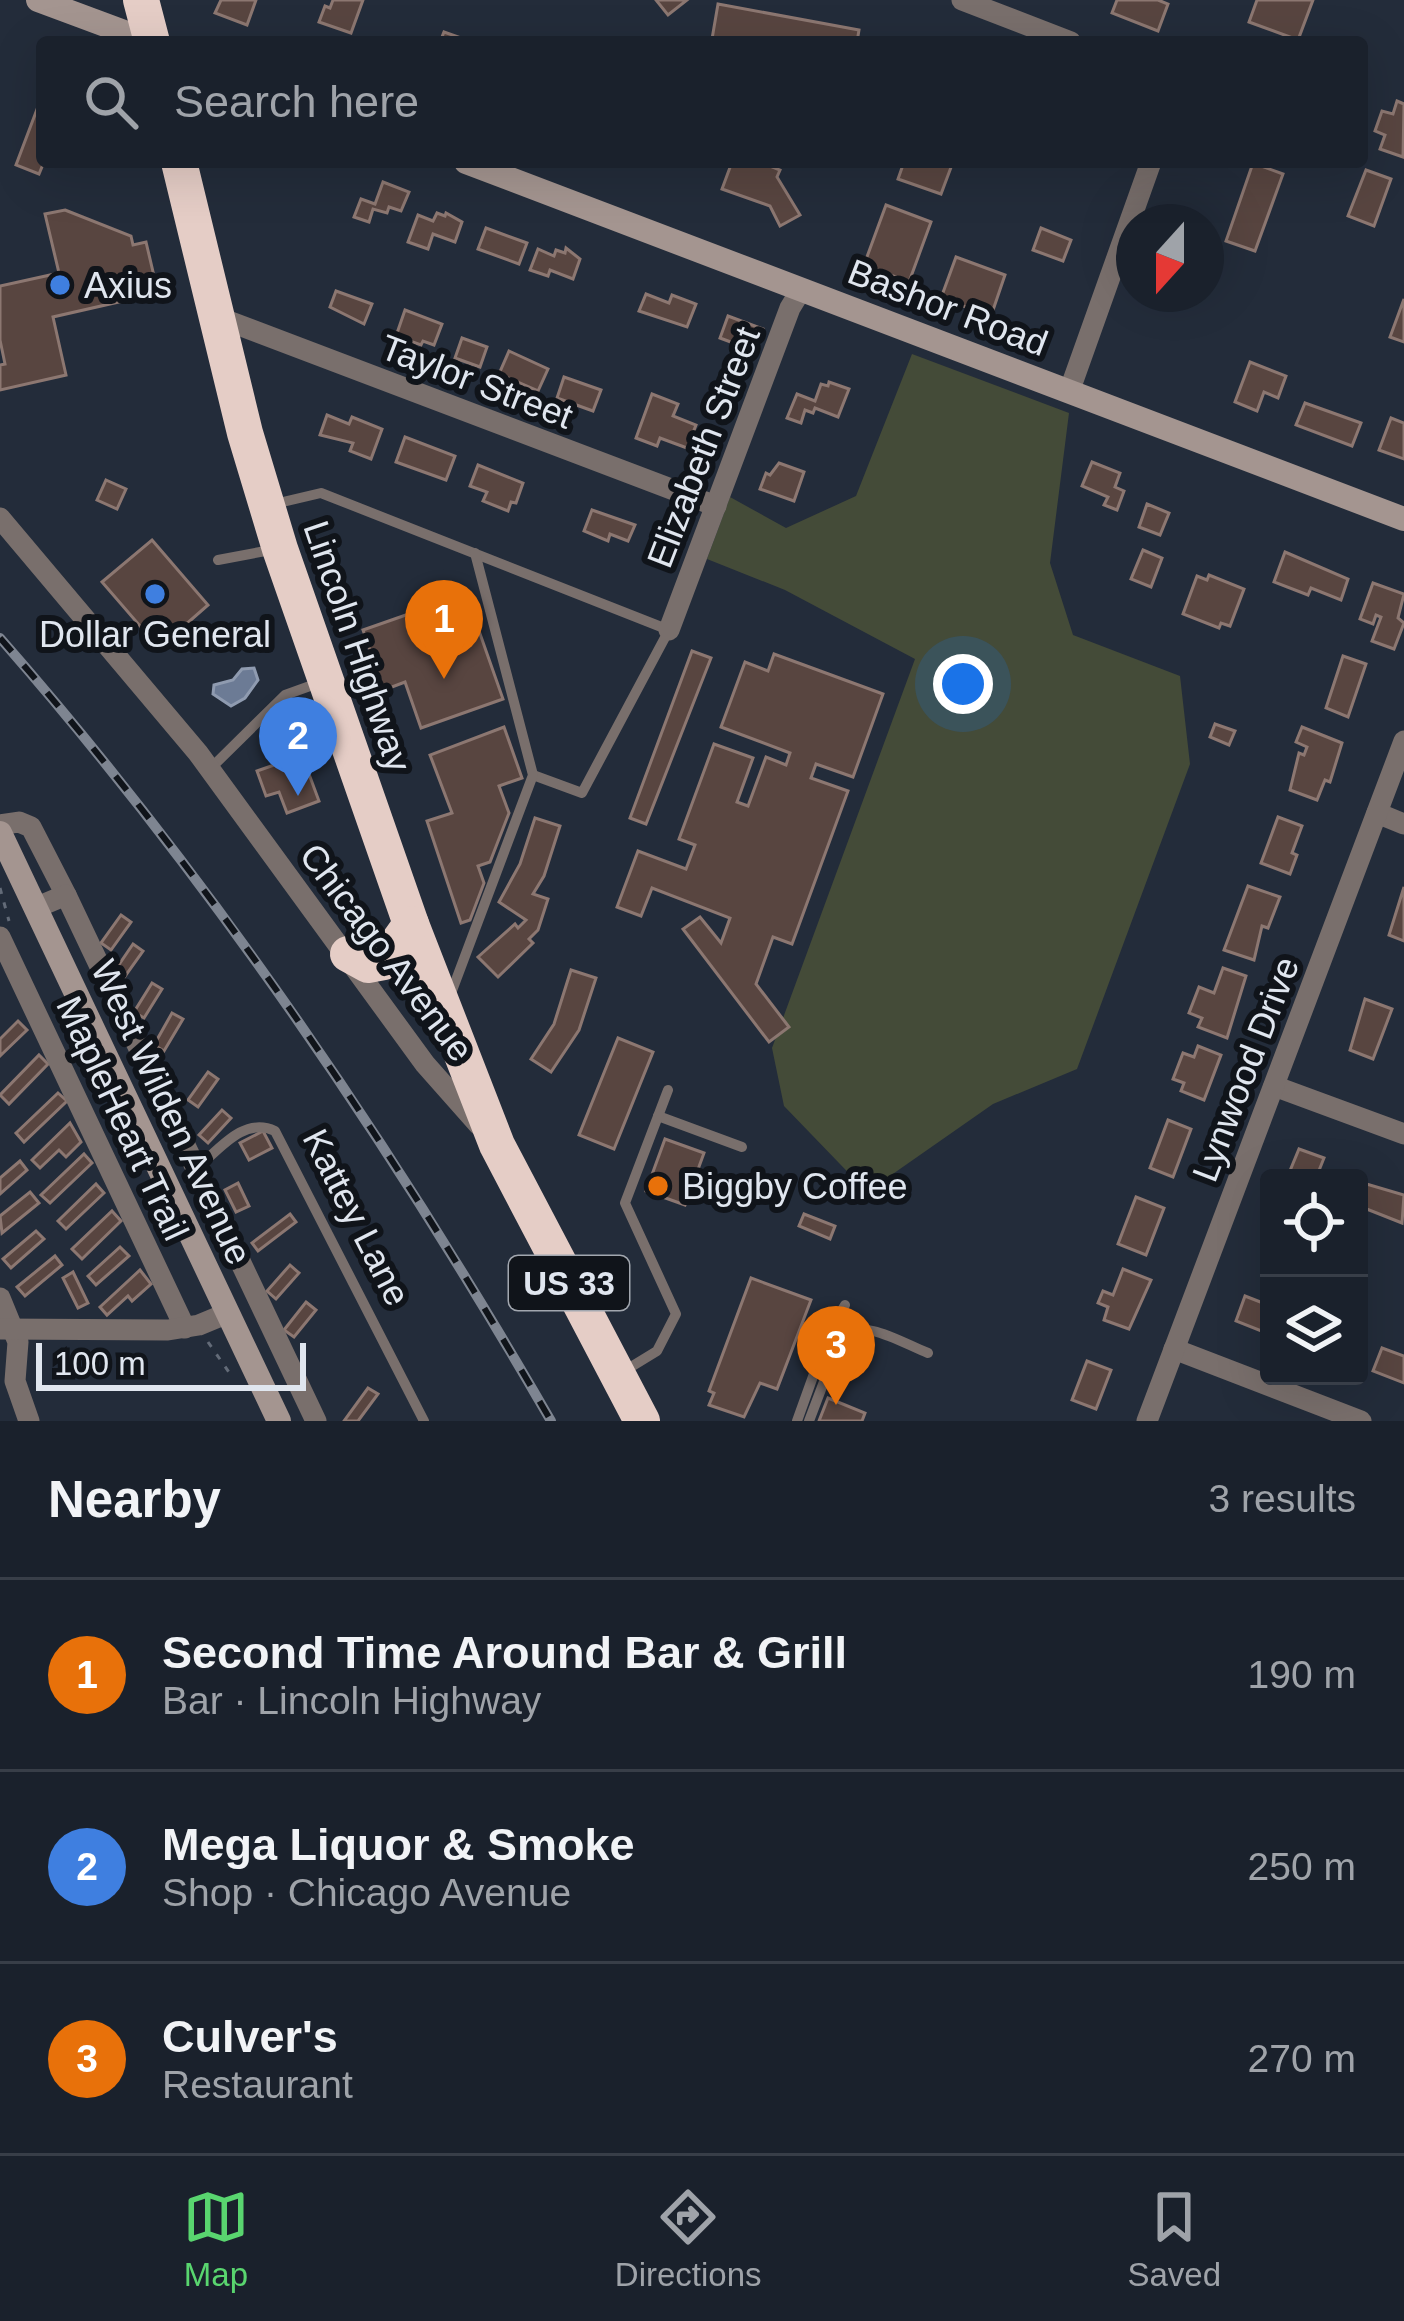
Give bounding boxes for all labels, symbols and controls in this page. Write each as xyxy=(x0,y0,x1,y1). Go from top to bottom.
search box xyxy=(36,36,1368,168)
icon: search xyxy=(78,69,144,135)
text: Search here xyxy=(174,76,419,127)
north arrow xyxy=(1116,204,1224,312)
street label: Bashor Road xyxy=(842,251,1053,364)
place label: Axius xyxy=(84,265,172,306)
marker: Axius xyxy=(47,272,73,298)
street label: Elizabeth Street xyxy=(639,321,768,573)
street label: Taylor Street xyxy=(375,326,578,437)
street label: Lincoln Highway xyxy=(295,516,420,777)
pin: 1 xyxy=(405,580,483,679)
marker: Dollar General xyxy=(142,581,168,607)
place label: Dollar General xyxy=(39,614,271,655)
your location xyxy=(933,654,993,714)
pin: 2 xyxy=(259,697,337,796)
street label: Chicago Avenue xyxy=(292,836,482,1069)
street label: Lynwood Drive xyxy=(1184,951,1307,1187)
street label: West Wilden Avenue xyxy=(83,954,260,1271)
street label: MapleHeart Trail xyxy=(48,990,197,1247)
street label: Kattey Lane xyxy=(295,1122,418,1312)
place label: Biggby Coffee xyxy=(682,1166,908,1207)
map controls xyxy=(1260,1169,1368,1385)
button: locate xyxy=(1260,1169,1368,1277)
marker: Biggby Coffee xyxy=(645,1173,671,1199)
road number: US 33 xyxy=(509,1256,629,1310)
button: layers xyxy=(1260,1277,1368,1385)
pin: 3 xyxy=(797,1306,875,1405)
scale bar xyxy=(36,1337,306,1390)
text: 100 m xyxy=(54,1345,146,1382)
text: Nearby xyxy=(48,1471,221,1528)
text: 3 results xyxy=(1209,1477,1356,1520)
text: Second Time Around Bar & Grill xyxy=(162,1627,847,1678)
text: 1 xyxy=(76,1653,98,1696)
text: 190 m xyxy=(1248,1653,1356,1696)
text: Bar · Lincoln Highway xyxy=(162,1679,541,1722)
text: Mega Liquor & Smoke xyxy=(162,1819,635,1870)
text: 2 xyxy=(76,1845,98,1888)
text: 250 m xyxy=(1248,1845,1356,1888)
text: Shop · Chicago Avenue xyxy=(162,1871,571,1914)
text: Culver's xyxy=(162,2011,338,2062)
text: 3 xyxy=(76,2037,98,2080)
text: 270 m xyxy=(1248,2037,1356,2080)
text: Restaurant xyxy=(162,2063,353,2106)
tab: Map xyxy=(183,2184,249,2294)
tab: Directions xyxy=(615,2184,762,2294)
tab: Saved xyxy=(1127,2184,1221,2294)

